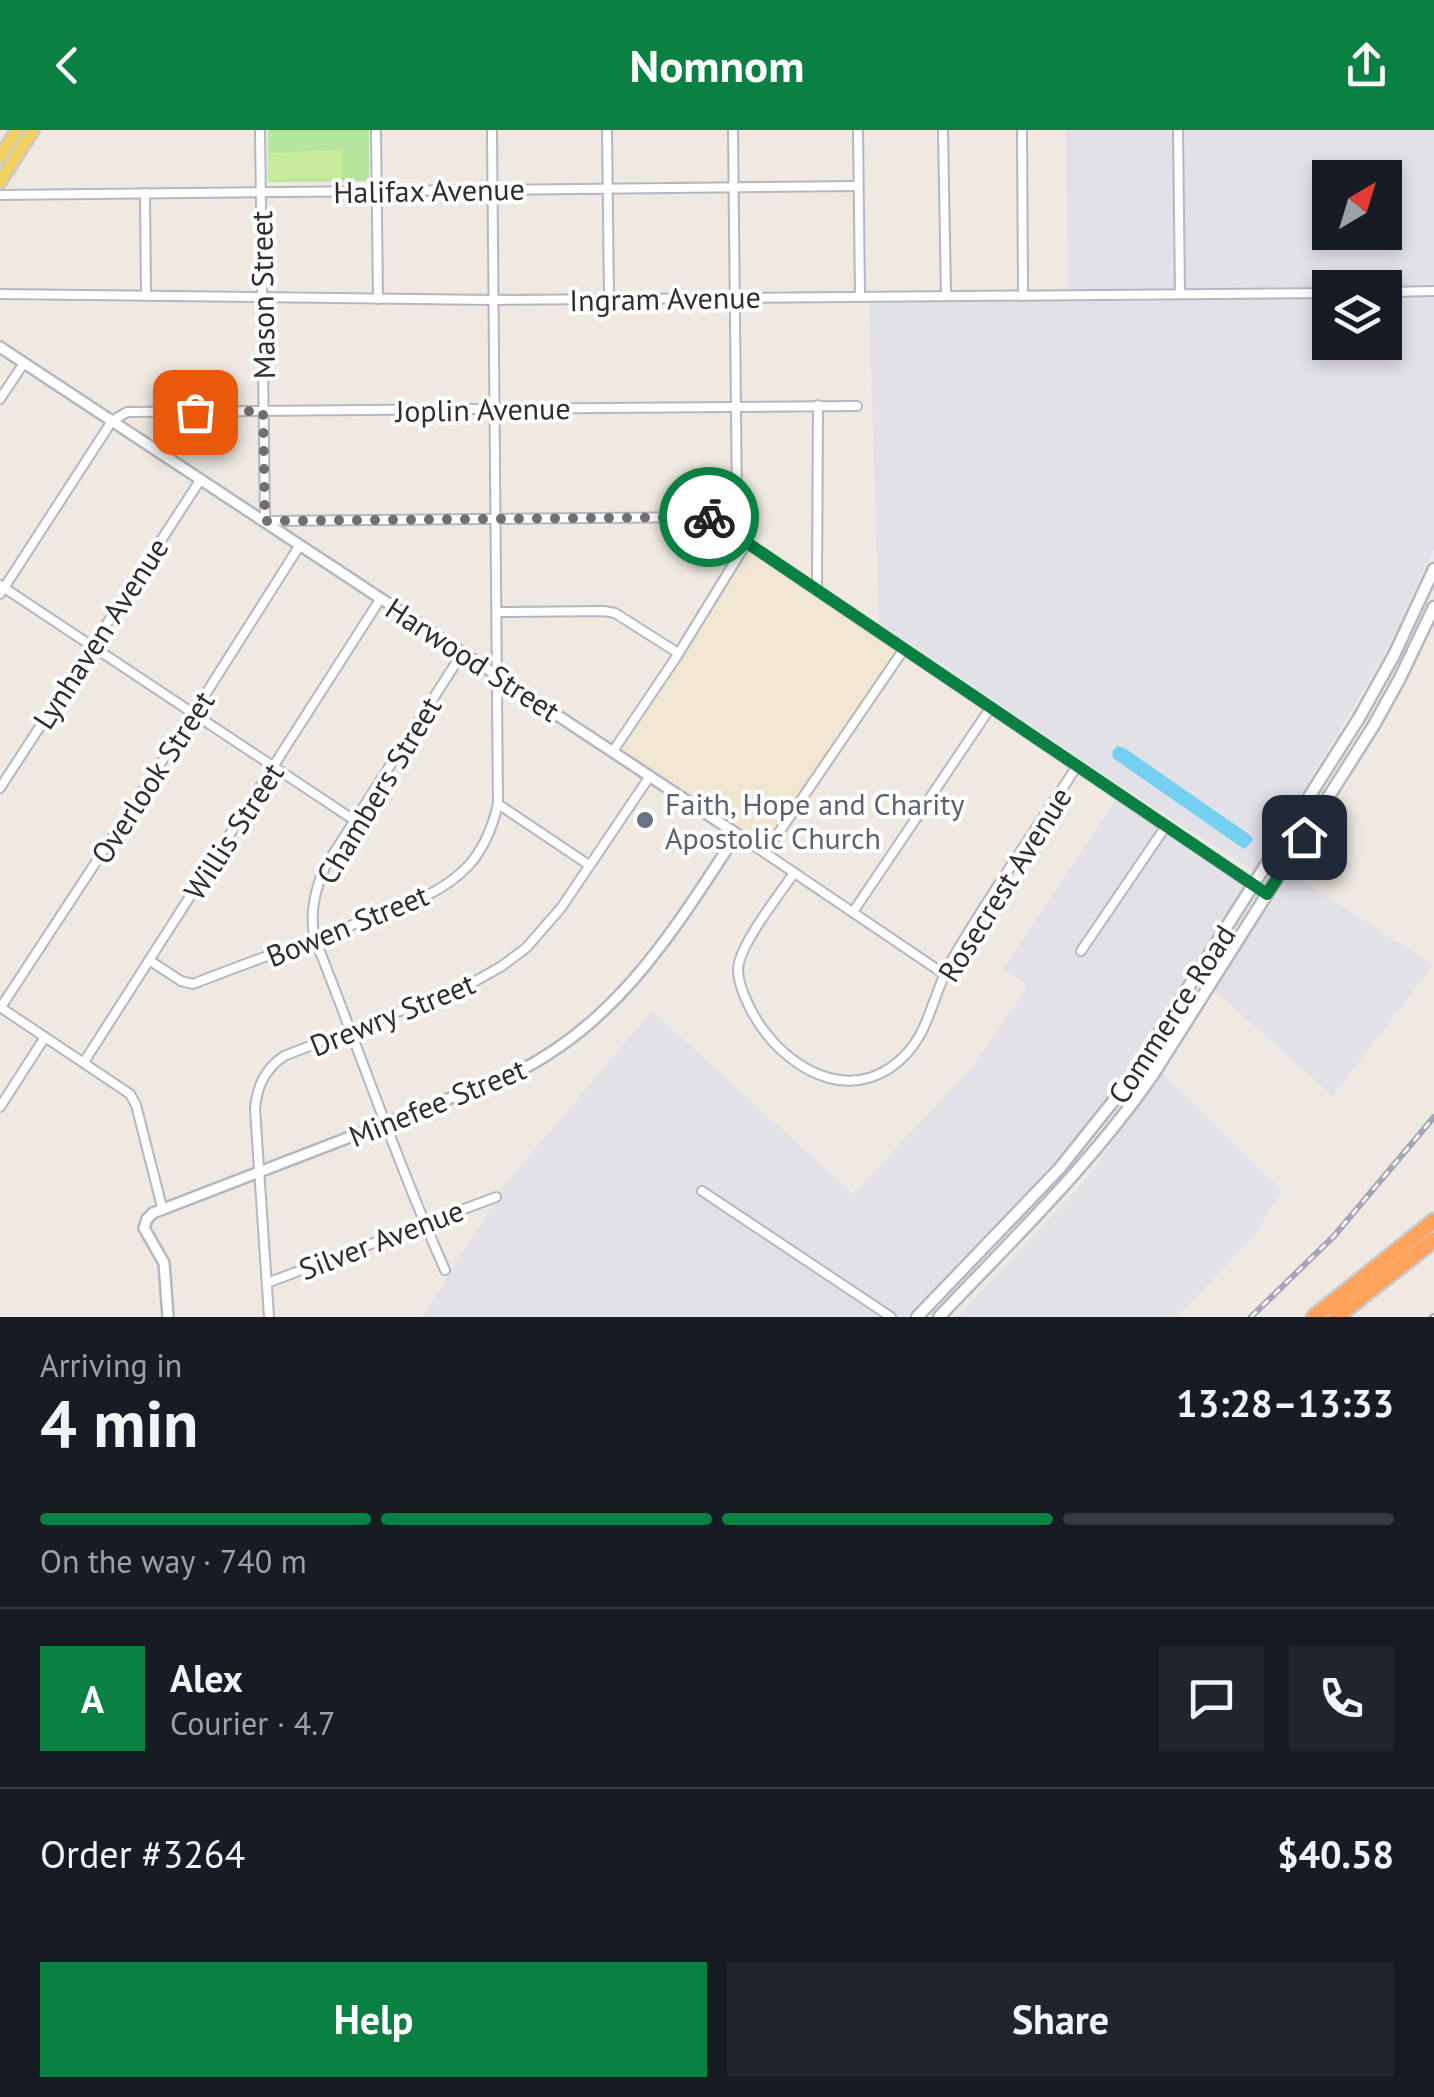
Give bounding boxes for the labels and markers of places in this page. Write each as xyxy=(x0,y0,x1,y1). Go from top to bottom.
pin xyxy=(153,370,238,455)
place label: Faith, Hope and Charity Apostolic Church xyxy=(665,784,964,857)
pin xyxy=(1262,795,1347,880)
marker: Faith, Hope and Charity Apostolic Church xyxy=(634,809,656,831)

